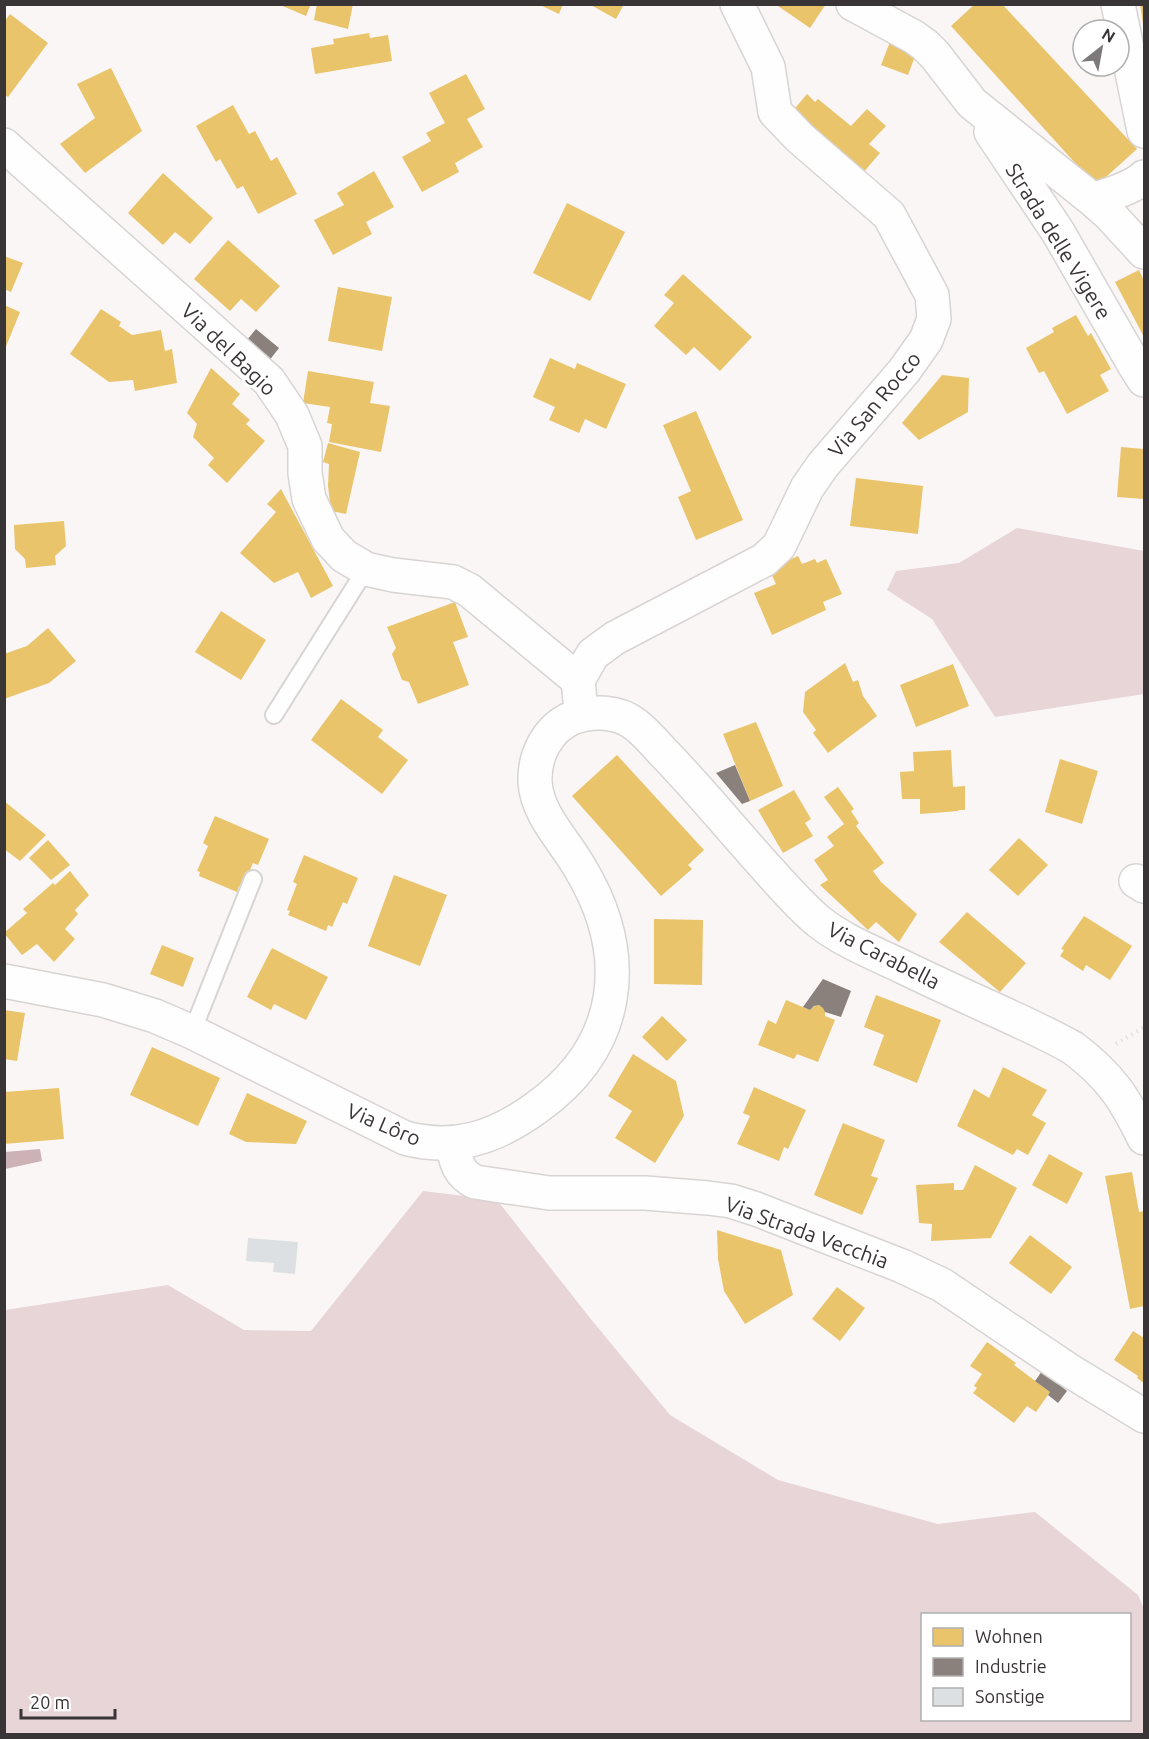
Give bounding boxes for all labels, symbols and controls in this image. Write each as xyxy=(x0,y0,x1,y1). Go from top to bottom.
north arrow xyxy=(1071,18,1131,78)
text: N xyxy=(1099,24,1118,46)
street label: Strada delle Vigere xyxy=(1001,159,1117,323)
street label: Via del Bagio xyxy=(177,298,281,400)
street label: Via San Rocco xyxy=(823,346,925,462)
street label: Via Carabella xyxy=(824,916,944,994)
street label: Via Lôro xyxy=(343,1098,425,1150)
street label: Via Strada Vecchia xyxy=(722,1191,892,1273)
legend xyxy=(921,1613,1131,1721)
text: Wohnen xyxy=(975,1626,1043,1646)
text: Industrie xyxy=(975,1656,1047,1676)
scale bar xyxy=(21,1682,116,1720)
text: Sonstige xyxy=(975,1686,1045,1706)
text: 20 m xyxy=(30,1692,70,1712)

